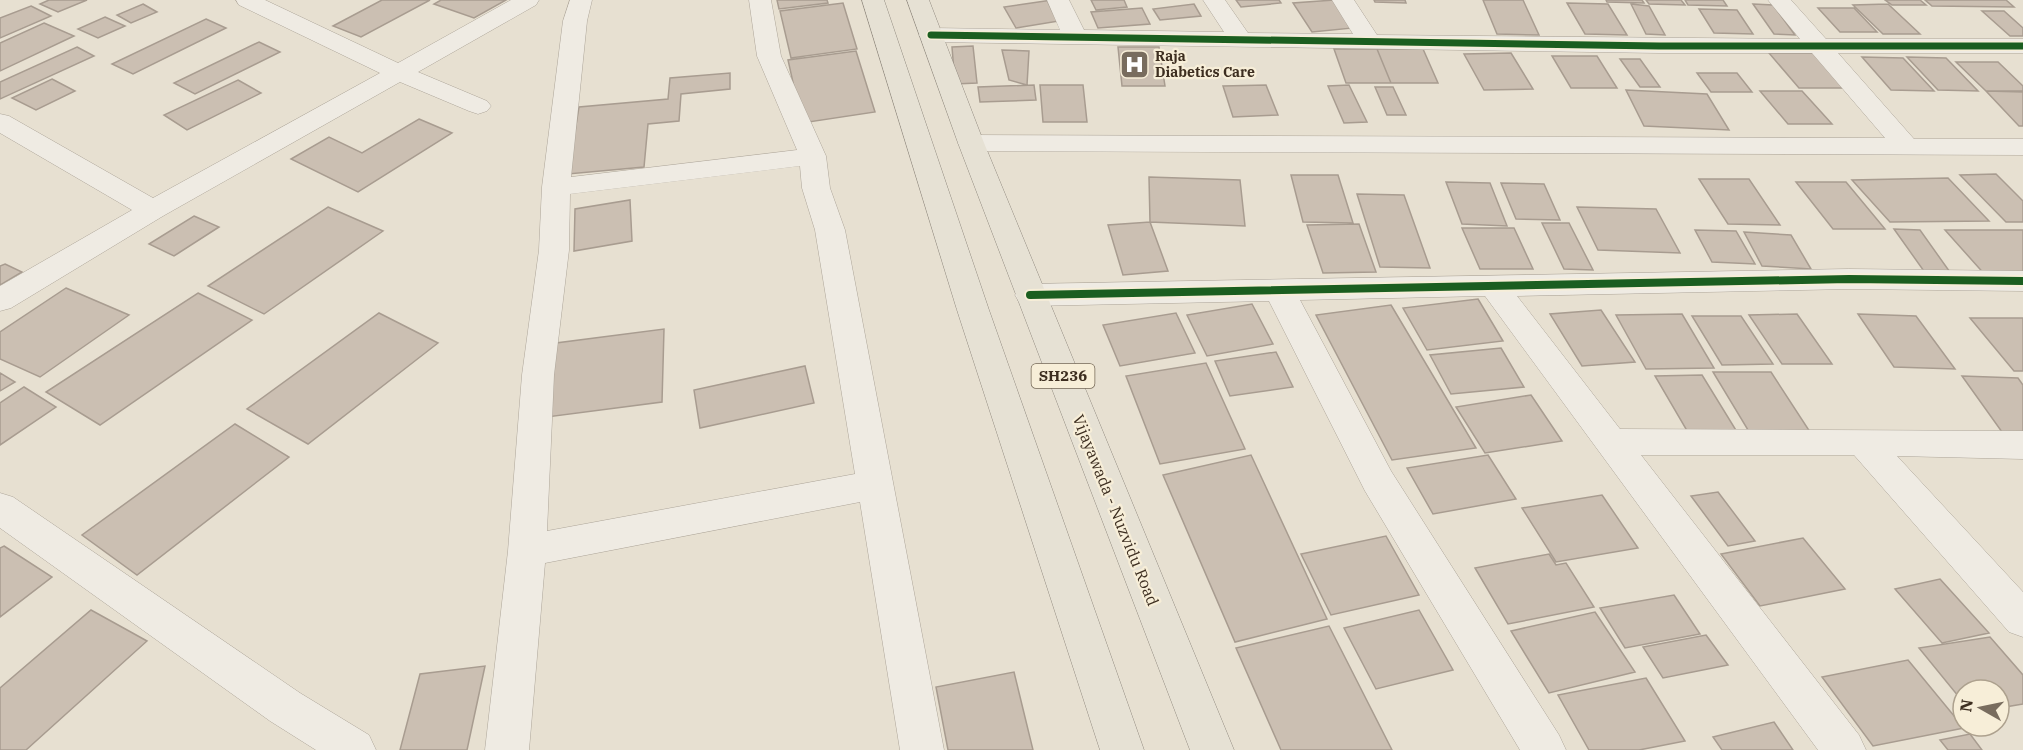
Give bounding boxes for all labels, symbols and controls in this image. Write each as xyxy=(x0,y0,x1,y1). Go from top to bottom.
place label: Raja Diabetics Care xyxy=(1155,47,1255,81)
hospital icon: Raja Diabetics Care xyxy=(1118,48,1150,80)
road number: SH236 xyxy=(1032,364,1094,388)
street label: Vijayawada - Nuzvidu Road xyxy=(1068,411,1164,609)
north arrow xyxy=(1951,678,2011,738)
text: N xyxy=(1955,698,1977,713)

